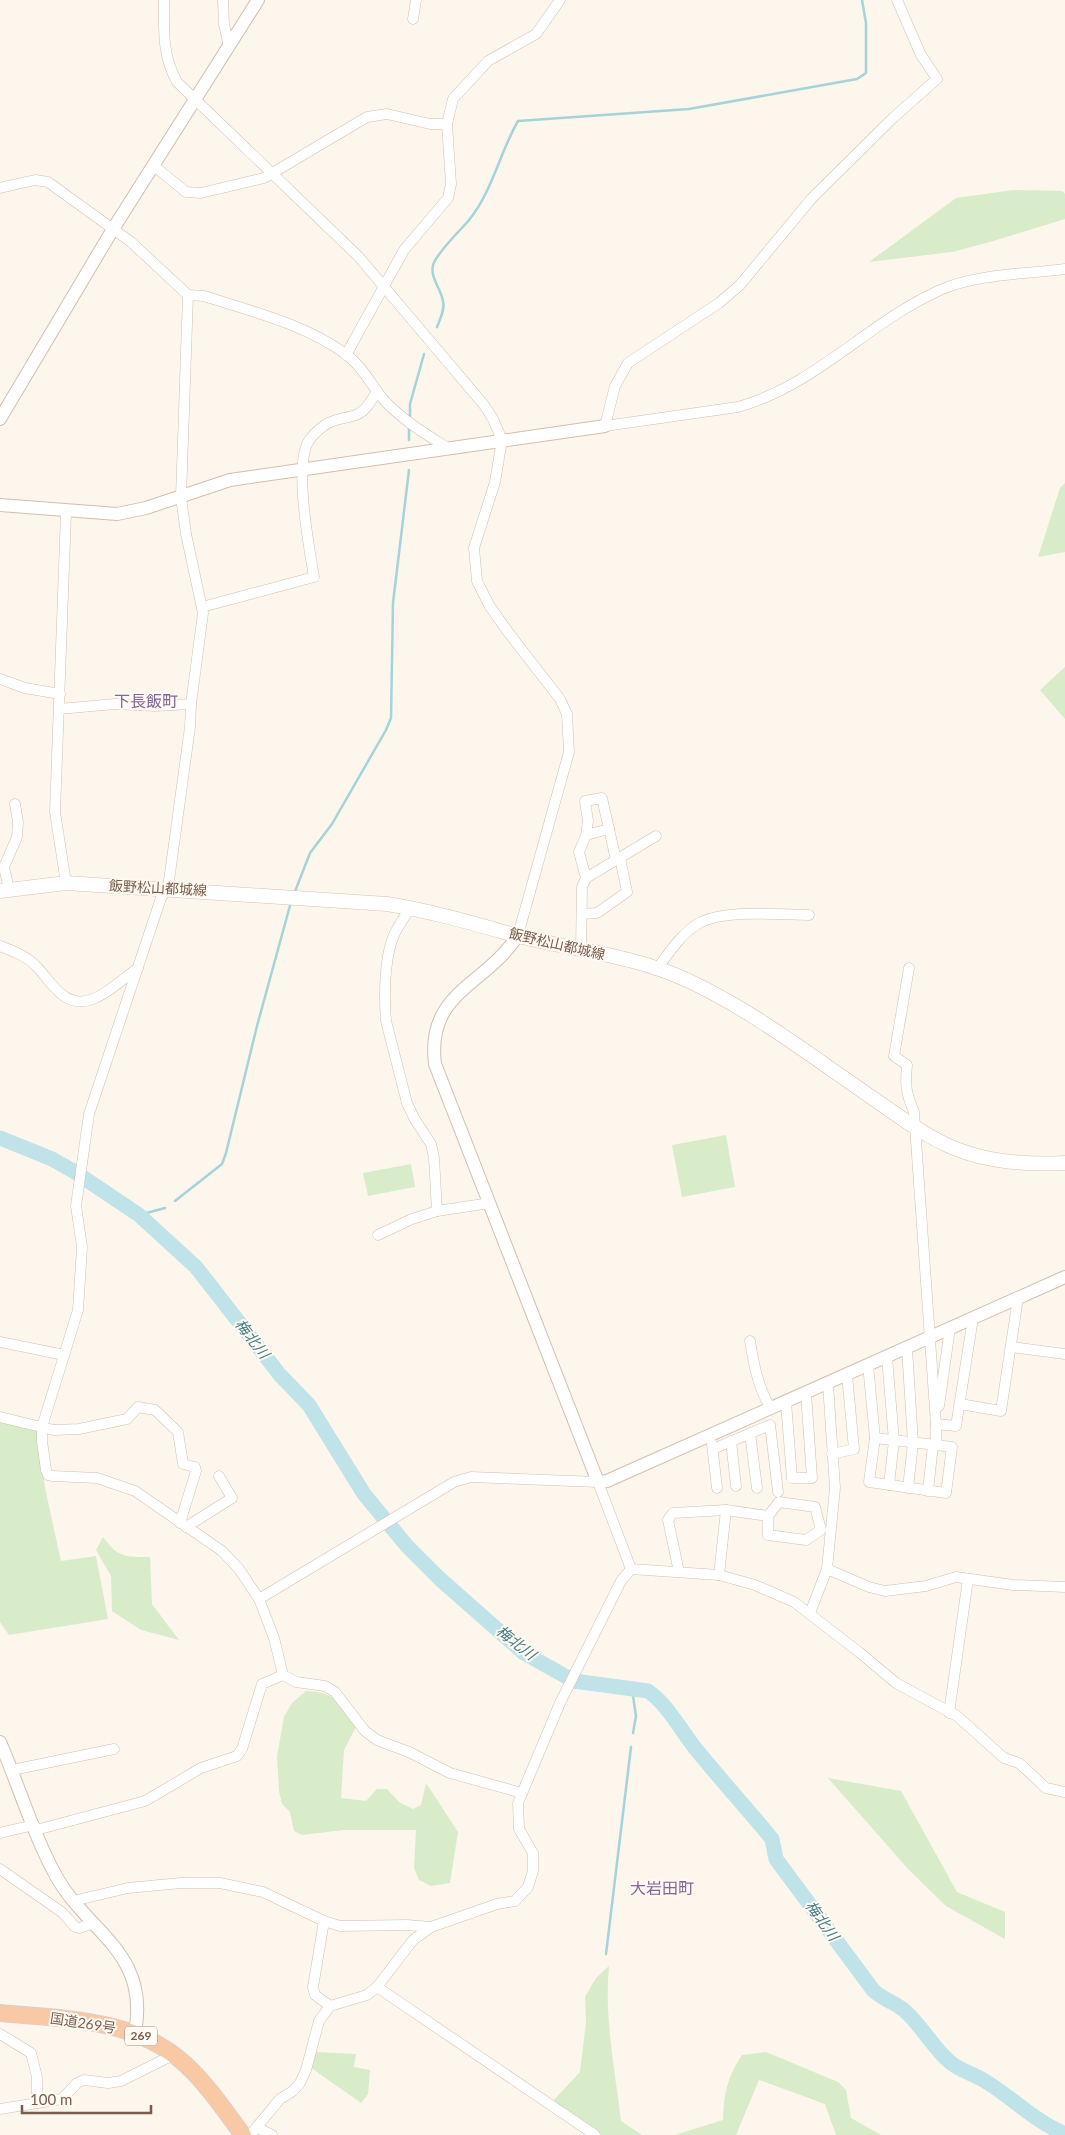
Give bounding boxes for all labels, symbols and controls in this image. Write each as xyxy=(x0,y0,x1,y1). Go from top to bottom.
district label: 下長飯町 xyxy=(114,691,178,710)
street label: 飯野松山都城線 xyxy=(109,876,207,899)
street label: 飯野松山都城線 xyxy=(507,924,607,963)
water label: 梅北川 xyxy=(232,1315,275,1363)
water label: 梅北川 xyxy=(493,1621,541,1664)
district label: 大岩田町 xyxy=(630,1878,694,1897)
water label: 梅北川 xyxy=(802,1897,844,1946)
street label: 国道269号 xyxy=(49,2009,117,2036)
road number: 269 xyxy=(125,2026,157,2045)
scale bar xyxy=(22,2082,151,2114)
text: 100 m xyxy=(30,2090,72,2108)

